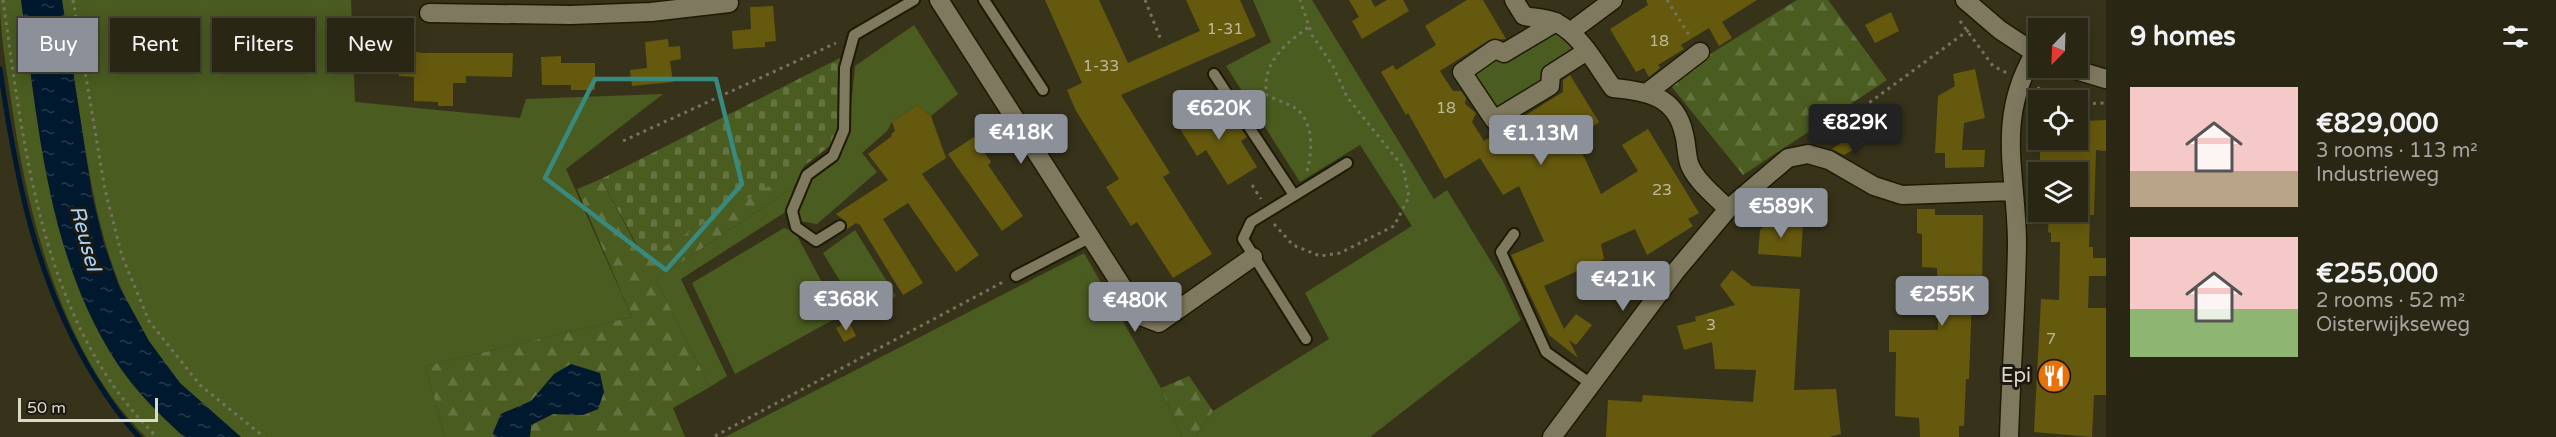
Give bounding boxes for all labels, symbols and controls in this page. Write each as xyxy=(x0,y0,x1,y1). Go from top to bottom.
chip: Buy xyxy=(18,18,98,72)
chip: Rent xyxy=(110,18,200,72)
chip: Filters xyxy=(212,18,315,72)
chip: New xyxy=(327,18,414,72)
north arrow xyxy=(2028,18,2088,78)
map controls xyxy=(2028,18,2088,222)
house number: 1-31 xyxy=(1207,19,1243,39)
icon: filters xyxy=(2499,20,2532,53)
text: 9 homes xyxy=(2130,21,2236,52)
house number: 18 xyxy=(1649,31,1669,51)
house number: 1-33 xyxy=(1083,56,1119,76)
pin: €620K xyxy=(1177,90,1261,141)
button: locate xyxy=(2028,90,2088,150)
text: €620K xyxy=(1187,97,1251,121)
house number: 18 xyxy=(1436,98,1456,118)
pin: €829K xyxy=(1813,104,1897,155)
text: €829,000 xyxy=(2316,108,2438,139)
text: €829K xyxy=(1823,111,1887,135)
icon: home xyxy=(2178,111,2250,183)
pin: €418K xyxy=(979,114,1063,165)
pin: €1.13M xyxy=(1492,115,1590,166)
text: €418K xyxy=(989,121,1053,145)
text: €1.13M xyxy=(1503,122,1579,146)
text: 3 rooms · 113 m² xyxy=(2316,139,2478,163)
button: layers xyxy=(2028,162,2088,222)
text: Industrieweg xyxy=(2316,163,2439,187)
house number: 23 xyxy=(1652,180,1672,200)
pin: €589K xyxy=(1739,188,1823,239)
text: €589K xyxy=(1749,195,1813,219)
water label: Reusel xyxy=(64,202,106,276)
text: €255,000 xyxy=(2316,258,2438,289)
pin: €421K xyxy=(1581,261,1665,312)
icon: home xyxy=(2178,261,2250,333)
text: €421K xyxy=(1591,268,1655,292)
pin: €255K xyxy=(1900,276,1984,327)
pin: €368K xyxy=(804,281,888,332)
pin: €480K xyxy=(1093,282,1177,333)
text: €255K xyxy=(1910,283,1974,307)
text: €368K xyxy=(814,288,878,312)
text: €480K xyxy=(1103,289,1167,313)
text: 2 rooms · 52 m² xyxy=(2316,289,2465,313)
text: Oisterwijkseweg xyxy=(2316,313,2470,337)
house number: 3 xyxy=(1706,315,1716,335)
house number: 7 xyxy=(2046,329,2056,349)
restaurant icon: Epi xyxy=(2036,358,2072,394)
place label: Epi xyxy=(2001,364,2031,388)
scale bar xyxy=(18,395,158,422)
text: 50 m xyxy=(27,398,66,418)

